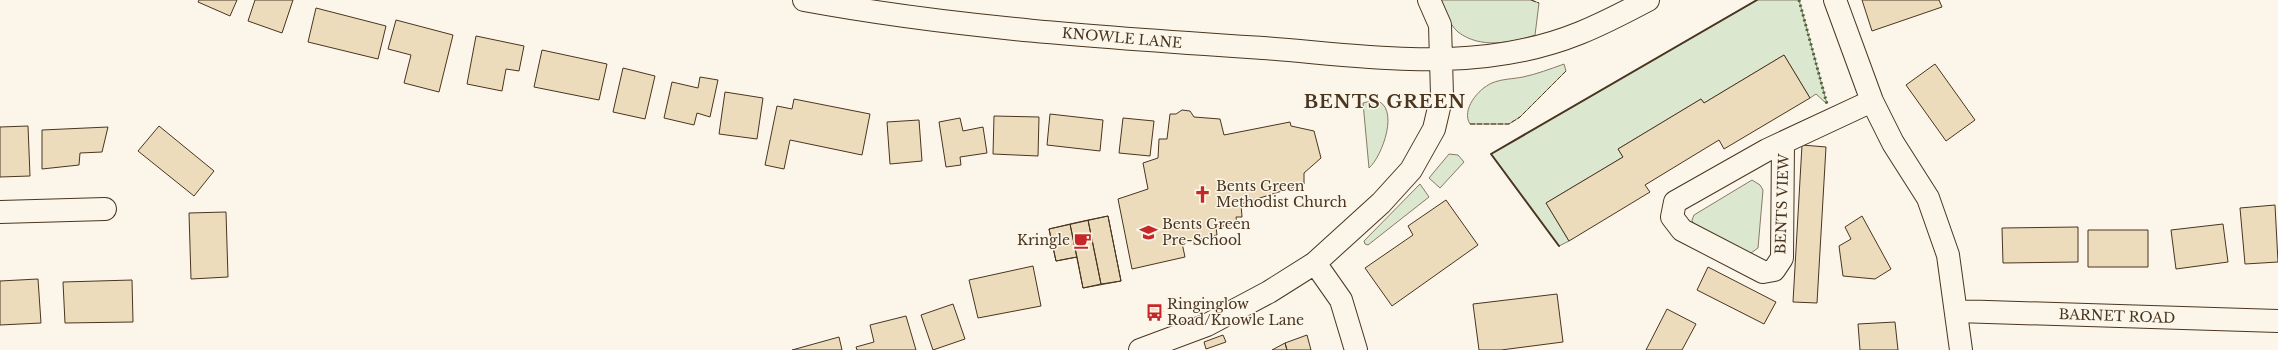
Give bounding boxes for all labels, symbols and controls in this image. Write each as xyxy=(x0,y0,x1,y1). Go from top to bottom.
street label: KNOWLE LANE xyxy=(1061,24,1183,52)
district label: BENTS GREEN xyxy=(1304,91,1466,113)
street label: BENTS VIEW xyxy=(1771,153,1793,255)
place label: Bents Green Methodist Church xyxy=(1216,177,1347,211)
church icon: Bents Green Methodist Church xyxy=(1193,184,1213,204)
place label: Bents Green Pre-School xyxy=(1162,215,1251,249)
school or university icon: Bents Green Pre-School xyxy=(1139,222,1159,242)
cafe icon: Kringle xyxy=(1073,230,1093,250)
place label: Kringle xyxy=(1017,231,1070,249)
place label: Ringinglow Road/Knowle Lane xyxy=(1167,295,1304,329)
bus stop icon: Ringinglow Road/Knowle Lane xyxy=(1144,302,1164,322)
street label: BARNET ROAD xyxy=(2058,305,2176,327)

